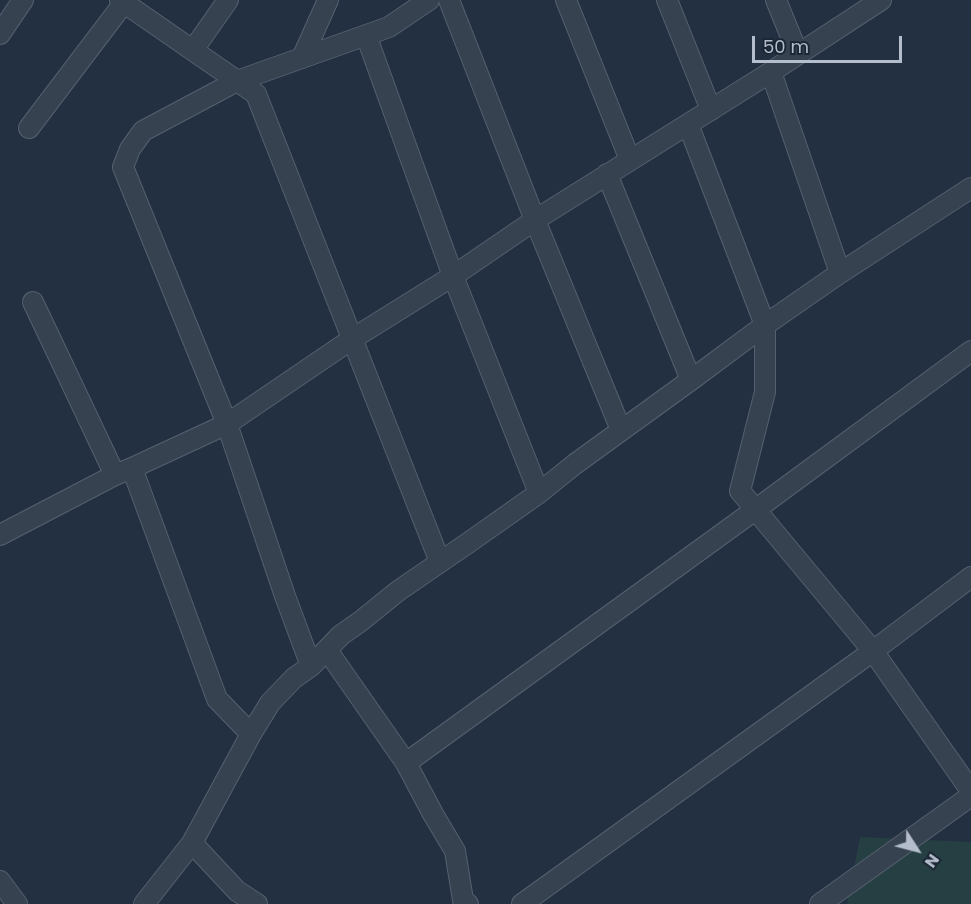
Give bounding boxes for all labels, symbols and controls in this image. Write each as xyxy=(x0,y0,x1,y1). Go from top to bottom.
scale bar xyxy=(755,24,905,62)
text: 50 m xyxy=(763,34,809,59)
north arrow xyxy=(887,820,947,880)
text: N xyxy=(919,849,945,873)

